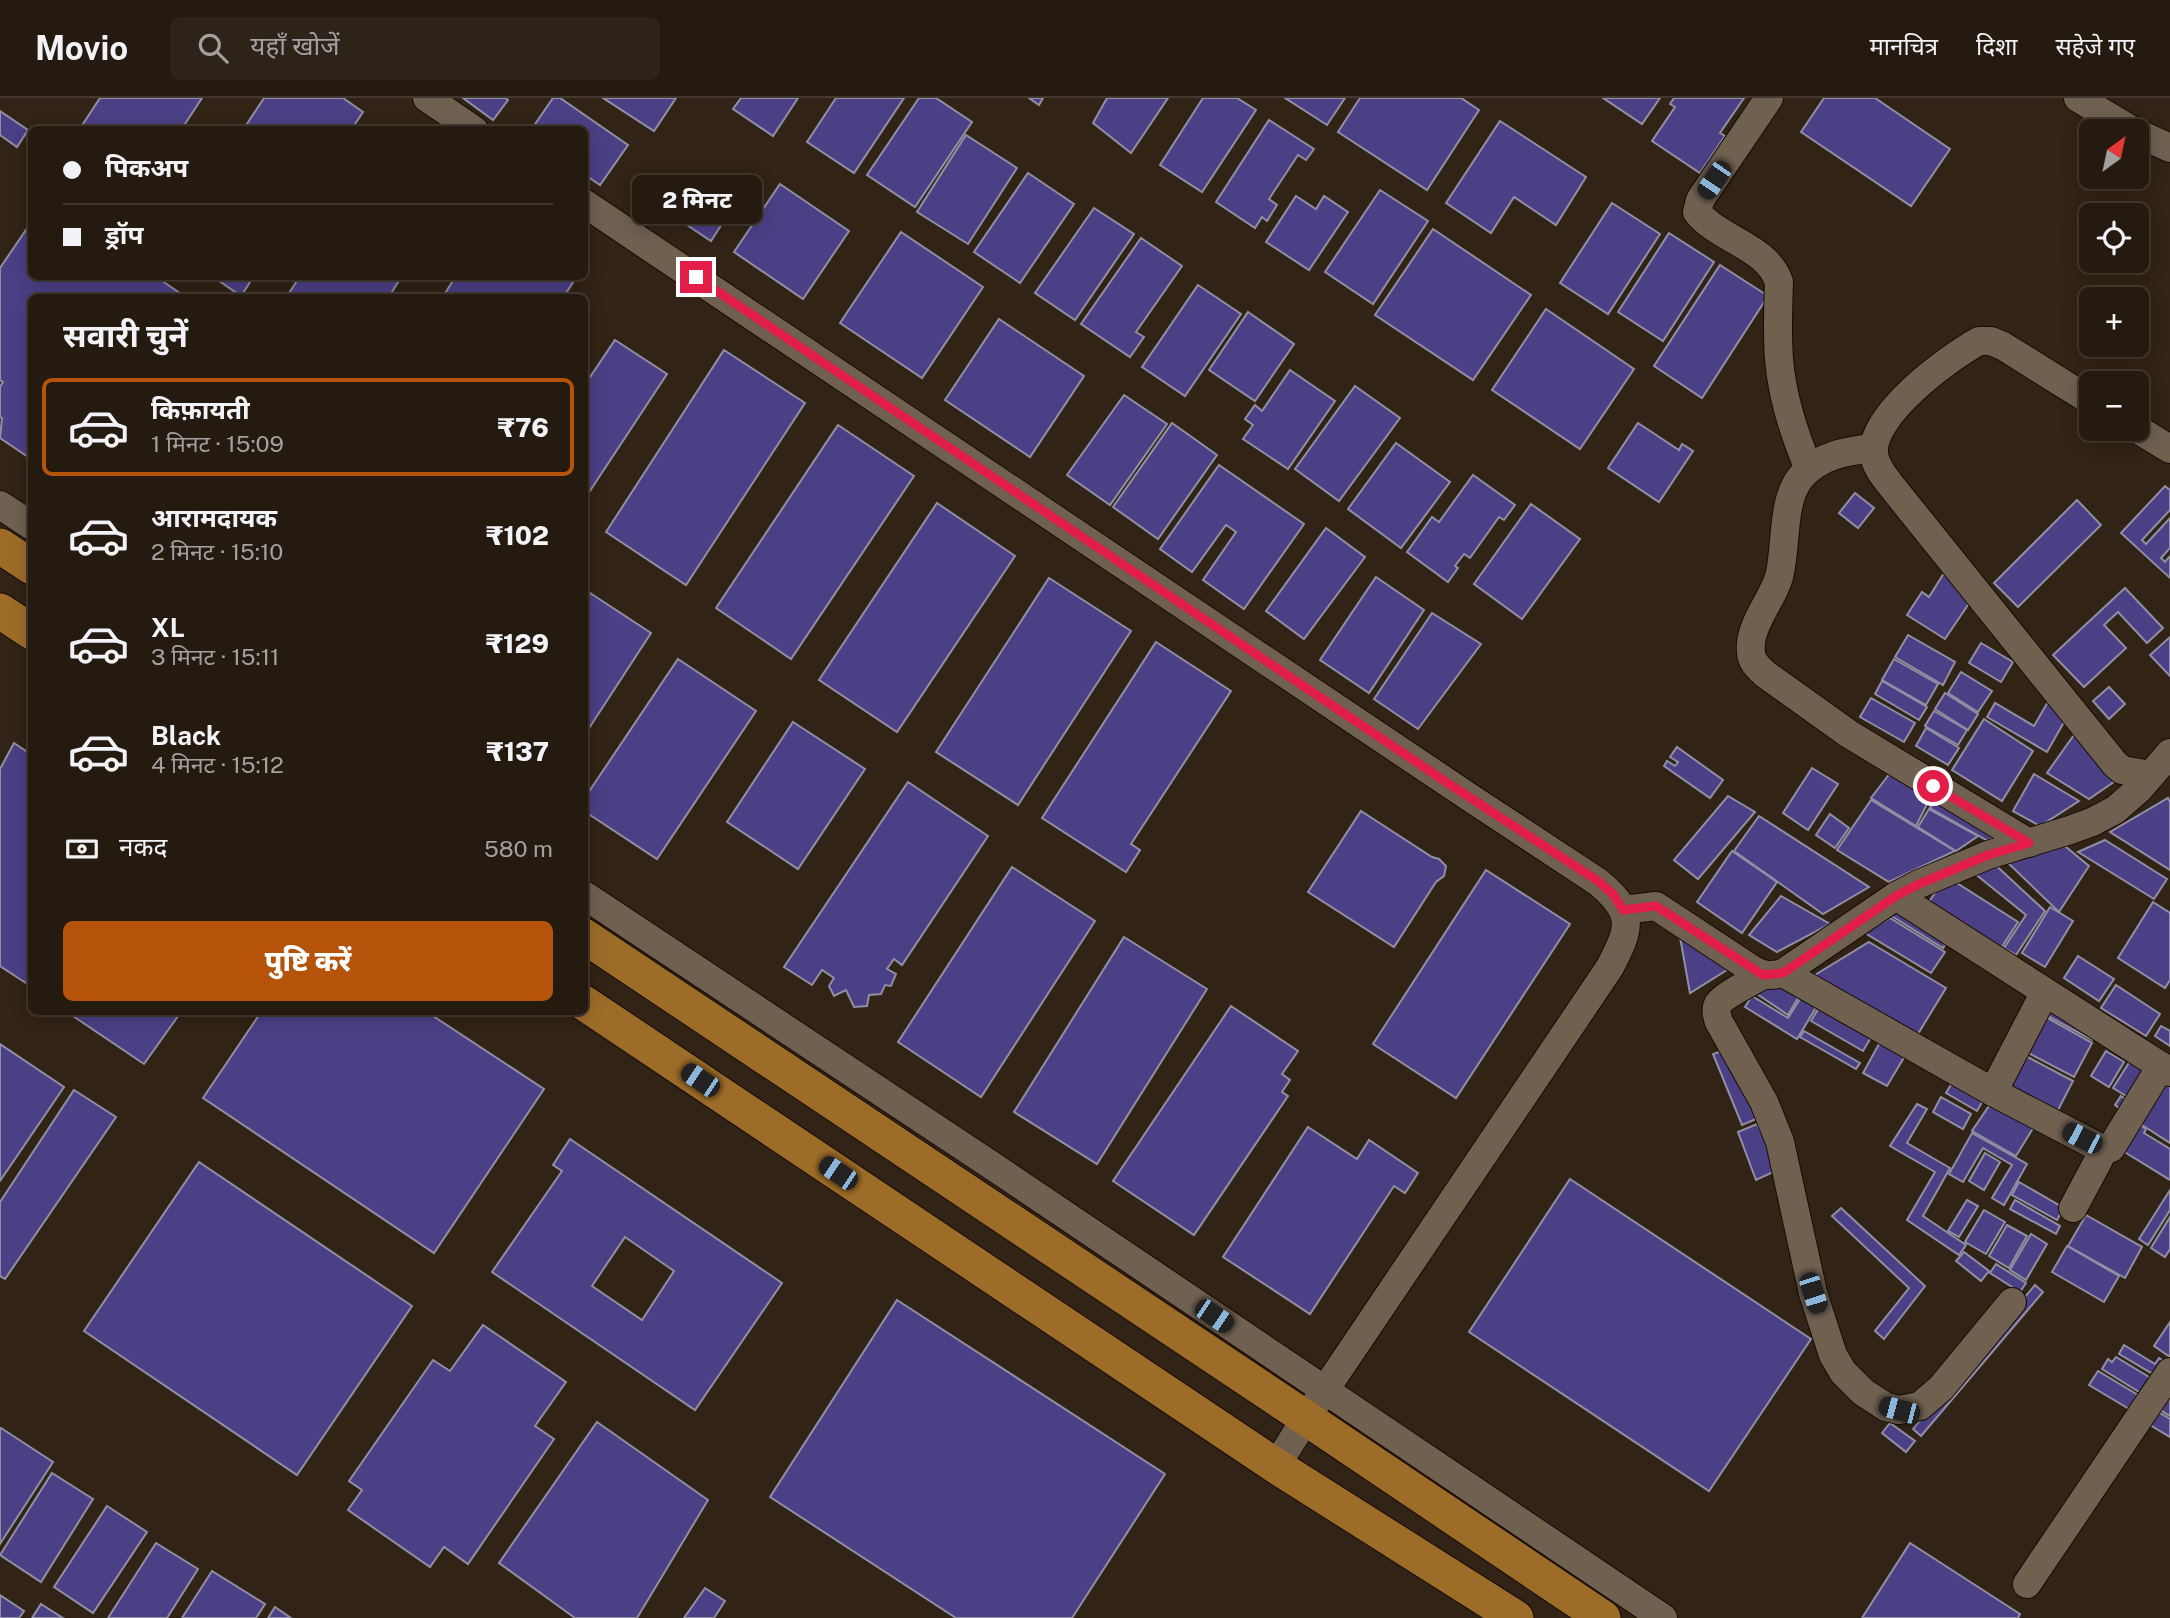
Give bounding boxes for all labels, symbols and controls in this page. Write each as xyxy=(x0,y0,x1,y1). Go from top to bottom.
search box xyxy=(170,17,660,80)
text: Movio xyxy=(35,29,128,67)
icon: search xyxy=(194,29,232,67)
text: यहाँ खोजें xyxy=(250,30,340,61)
text: मानचित्र xyxy=(1870,32,1938,60)
text: दिशा xyxy=(1976,32,2018,60)
text: सहेजे गए xyxy=(2056,32,2135,60)
north arrow xyxy=(2079,119,2149,189)
map controls xyxy=(2079,119,2149,441)
text: पिकअप xyxy=(105,152,188,183)
car xyxy=(1694,157,1735,203)
callout: 2 मिनट xyxy=(631,176,761,225)
text: 2 मिनट xyxy=(662,186,732,213)
button: locate xyxy=(2079,203,2149,273)
text: ड्रॉप xyxy=(105,219,143,250)
route end xyxy=(680,261,712,293)
button: + xyxy=(2079,287,2149,357)
text: सवारी चुनें xyxy=(63,317,188,354)
button: − xyxy=(2079,371,2149,441)
text: किफ़ायती xyxy=(151,394,250,425)
icon: car xyxy=(67,396,130,459)
text: ₹76 xyxy=(498,412,549,443)
text: 1 मिनट · 15:09 xyxy=(151,430,284,457)
text: आरामदायक xyxy=(151,502,277,533)
icon: car xyxy=(67,504,130,567)
text: ₹102 xyxy=(486,520,549,551)
text: 2 मिनट · 15:10 xyxy=(151,538,283,565)
icon: car xyxy=(67,612,130,675)
text: XL xyxy=(151,612,185,643)
text: ₹129 xyxy=(486,628,549,659)
text: 3 मिनट · 15:11 xyxy=(151,643,279,670)
icon: car xyxy=(67,720,130,783)
text: Black xyxy=(151,720,221,751)
text: ₹137 xyxy=(486,736,549,767)
text: 4 मिनट · 15:12 xyxy=(151,751,284,778)
route start xyxy=(1917,770,1949,802)
icon: cash xyxy=(63,830,101,868)
text: नकद xyxy=(119,831,167,862)
text: 580 m xyxy=(484,835,553,862)
button: पुष्टि करें xyxy=(63,921,553,1001)
car xyxy=(677,1060,724,1100)
car xyxy=(2059,1119,2106,1157)
car xyxy=(815,1153,862,1193)
car xyxy=(1797,1270,1830,1316)
car xyxy=(1191,1296,1238,1336)
car xyxy=(1876,1394,1923,1426)

